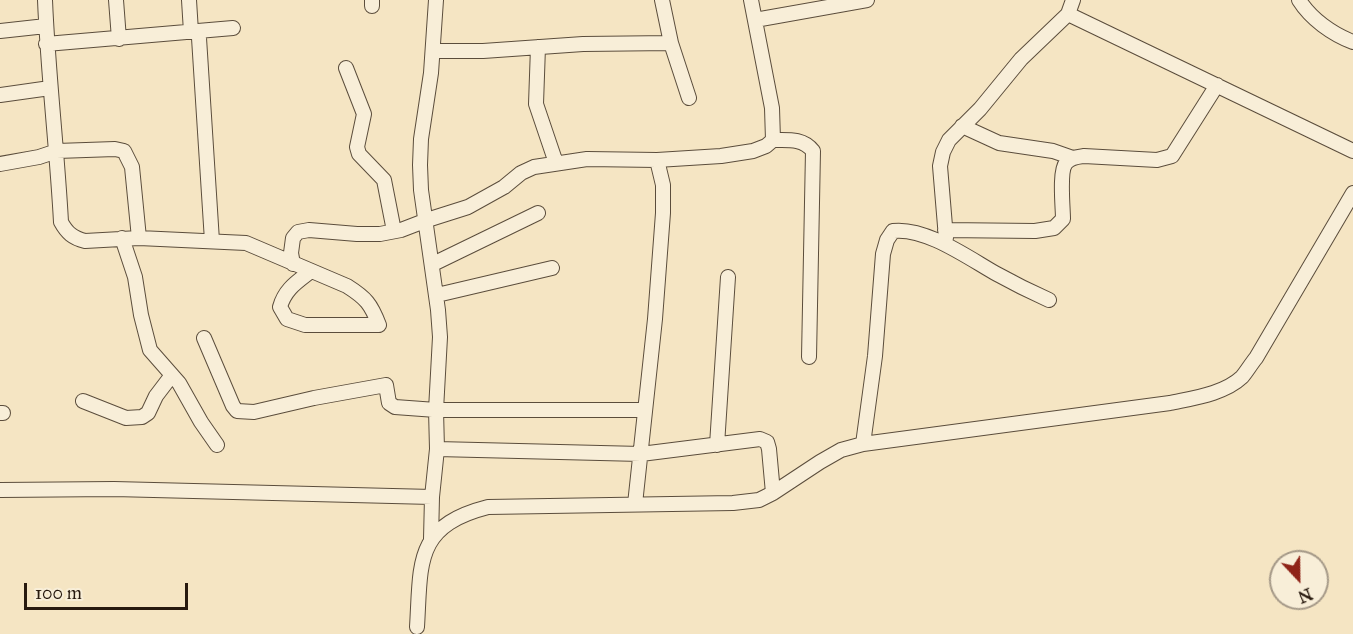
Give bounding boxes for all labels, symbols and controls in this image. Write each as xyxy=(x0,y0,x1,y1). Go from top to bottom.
north arrow xyxy=(1269,550,1329,610)
scale bar xyxy=(27,571,190,609)
text: 100 m xyxy=(35,582,82,604)
text: N xyxy=(1295,584,1315,607)

